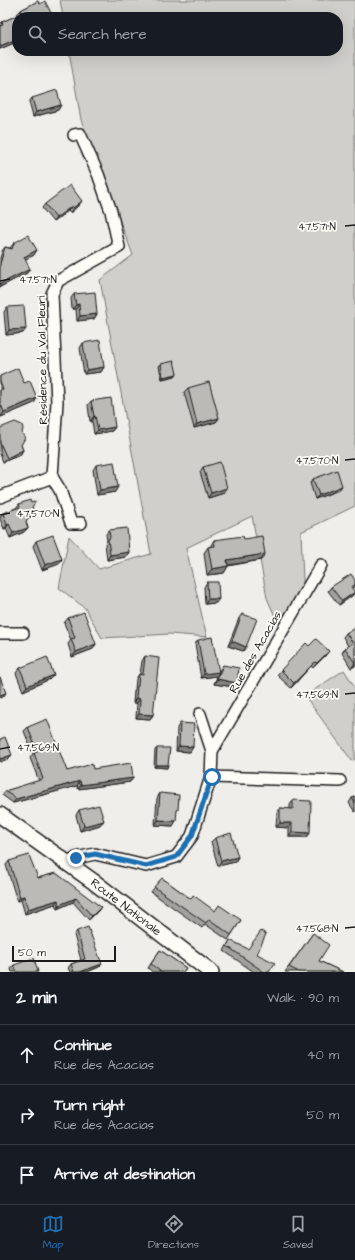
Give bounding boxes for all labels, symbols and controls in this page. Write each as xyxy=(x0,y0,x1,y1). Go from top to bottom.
search box xyxy=(12,12,343,56)
icon: search xyxy=(26,23,48,45)
text: Search here xyxy=(58,24,147,45)
text: 47.571°N xyxy=(298,220,336,234)
text: 47.571°N xyxy=(19,273,57,287)
street label: Résidence du Val Fleuri xyxy=(33,295,52,425)
text: 47.570°N xyxy=(296,454,338,468)
text: 47.570°N xyxy=(17,507,59,521)
street label: Rue des Acacias xyxy=(225,608,286,696)
text: 47.569°N xyxy=(296,688,338,702)
text: 47.569°N xyxy=(17,741,59,755)
route start xyxy=(203,768,221,786)
route end xyxy=(67,849,85,867)
street label: Route Nationale xyxy=(87,874,165,940)
text: 47.568°N xyxy=(296,922,338,936)
scale bar xyxy=(12,944,116,963)
text: 50 m xyxy=(18,945,46,960)
text: 2 min xyxy=(16,986,57,1010)
text: Walk · 90 m xyxy=(267,989,339,1007)
text: Continue xyxy=(54,1035,112,1056)
icon: ahead xyxy=(16,1044,38,1066)
text: 40 m xyxy=(307,1046,339,1064)
text: Rue des Acacias xyxy=(54,1056,154,1074)
text: Turn right xyxy=(54,1095,125,1116)
icon: right xyxy=(16,1104,38,1126)
text: 50 m xyxy=(306,1106,339,1124)
text: Rue des Acacias xyxy=(54,1116,154,1134)
icon: arrive xyxy=(16,1164,38,1186)
text: Arrive at destination xyxy=(54,1164,195,1185)
tab: Map xyxy=(42,1213,64,1252)
tab: Directions xyxy=(148,1213,199,1252)
tab: Saved xyxy=(283,1213,313,1252)

